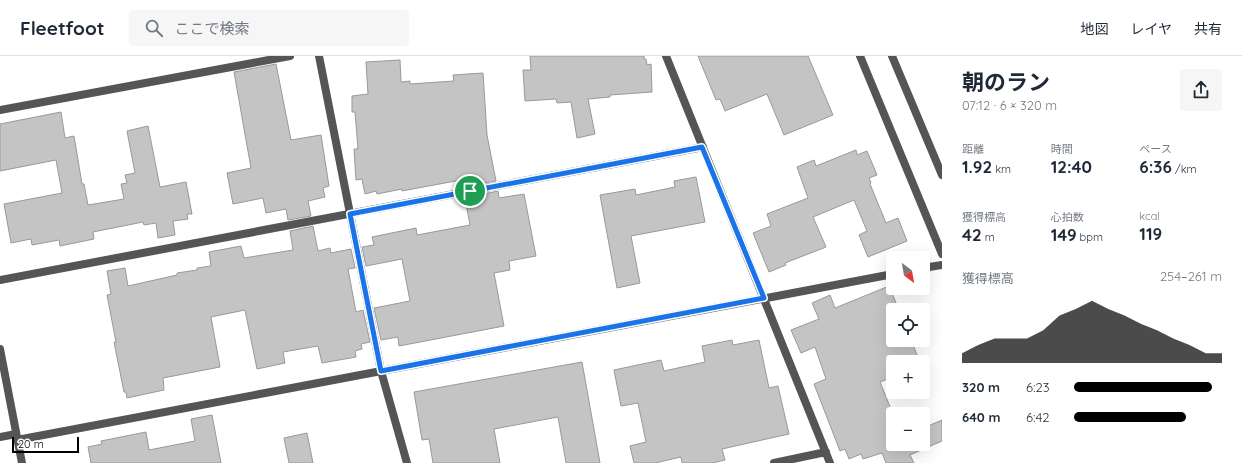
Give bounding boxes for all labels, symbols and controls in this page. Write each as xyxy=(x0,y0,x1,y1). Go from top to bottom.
search box xyxy=(129,10,409,46)
text: Fleetfoot xyxy=(20,16,105,40)
icon: search xyxy=(143,17,165,39)
text: ここで検索 xyxy=(175,19,250,38)
text: 地図 xyxy=(1080,20,1108,38)
text: レイヤ xyxy=(1130,20,1172,38)
text: 共有 xyxy=(1194,20,1222,38)
text: 朝のラン xyxy=(962,68,1050,96)
button: share xyxy=(1180,69,1222,111)
text: 07:12 · 6 × 320 m xyxy=(962,97,1057,113)
text: 距離 xyxy=(962,142,984,156)
text: 時間 xyxy=(1051,142,1073,156)
text: ペース xyxy=(1139,142,1172,156)
text: 1.92 xyxy=(962,156,992,177)
text: 12:40 xyxy=(1051,156,1092,177)
text: 6:36 xyxy=(1139,156,1172,177)
text: km xyxy=(992,162,1011,176)
text: /km xyxy=(1172,162,1197,176)
pin xyxy=(453,174,487,208)
icon: arrive xyxy=(459,180,481,202)
text: kcal xyxy=(1139,209,1160,223)
text: 獲得標高 xyxy=(962,210,1006,224)
text: 心拍数 xyxy=(1051,210,1084,224)
text: 119 xyxy=(1139,223,1162,244)
text: 42 xyxy=(962,224,982,245)
text: 149 xyxy=(1051,224,1077,245)
text: m xyxy=(982,230,995,244)
text: bpm xyxy=(1077,230,1103,244)
north arrow xyxy=(886,251,930,295)
map controls xyxy=(886,251,930,451)
text: 254–261 m xyxy=(1160,268,1222,284)
text: 獲得標高 xyxy=(962,270,1014,286)
button: locate xyxy=(886,303,930,347)
button: + xyxy=(886,355,930,399)
text: 320 m xyxy=(962,379,1000,395)
text: 6:23 xyxy=(1026,379,1049,395)
button: − xyxy=(886,407,930,451)
text: 640 m xyxy=(962,409,1000,425)
text: 6:42 xyxy=(1026,409,1049,425)
scale bar xyxy=(12,435,79,454)
text: 20 m xyxy=(18,437,44,451)

